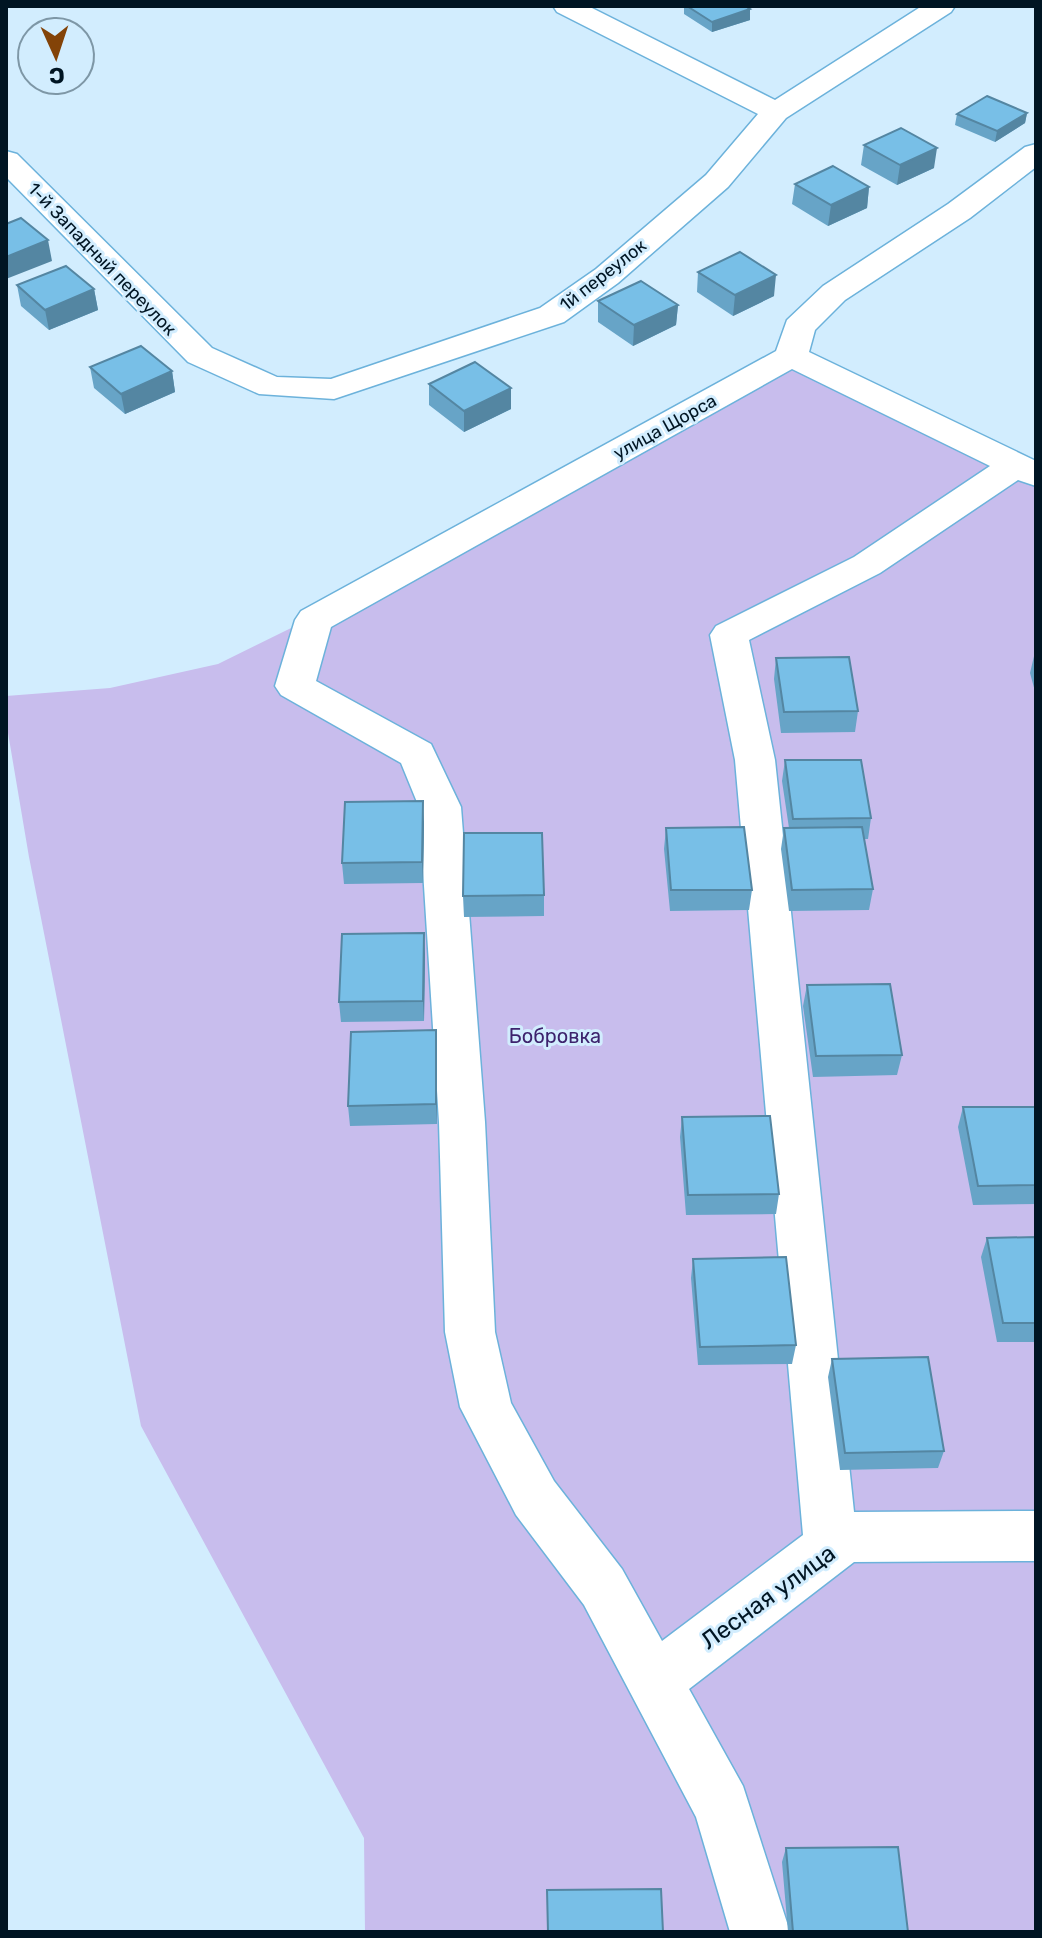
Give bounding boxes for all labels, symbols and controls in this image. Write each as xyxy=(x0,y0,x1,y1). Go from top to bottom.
north arrow xyxy=(16,16,96,96)
text: С xyxy=(49,62,65,89)
street label: 1-й Западный переулок xyxy=(23,178,181,340)
street label: 1й переулок xyxy=(555,234,651,316)
street label: улица Щорса xyxy=(610,390,720,464)
park label: Бобровка xyxy=(509,1024,601,1048)
street label: Лесная улица xyxy=(695,1539,841,1655)

